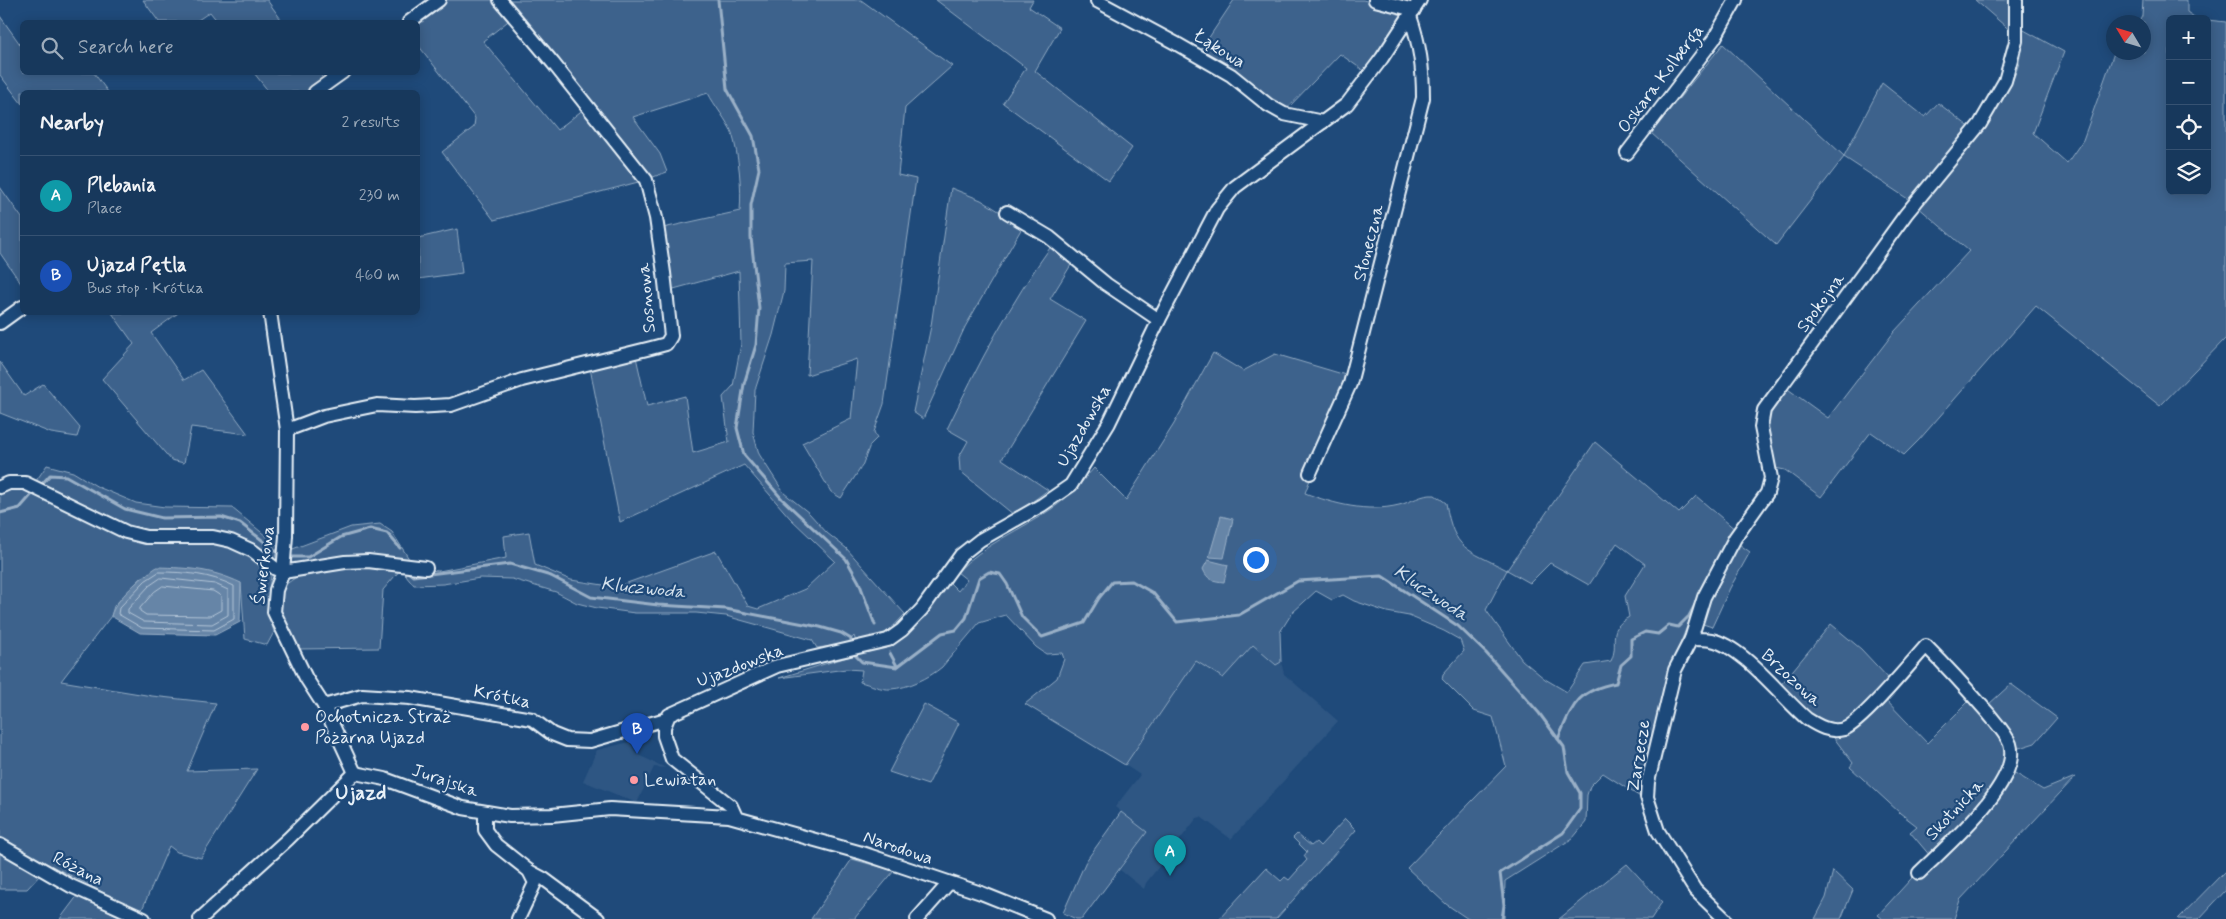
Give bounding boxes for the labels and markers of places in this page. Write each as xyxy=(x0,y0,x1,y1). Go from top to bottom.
place label: Ochotnicza Straż Pożarna Ujazd xyxy=(315,705,451,750)
pin: B xyxy=(621,713,653,754)
marker: Ochotnicza Straż Pożarna Ujazd xyxy=(299,721,311,733)
place label: Lewiatan xyxy=(644,768,716,792)
marker: Lewiatan xyxy=(628,774,640,786)
pin: A xyxy=(1154,835,1186,876)

